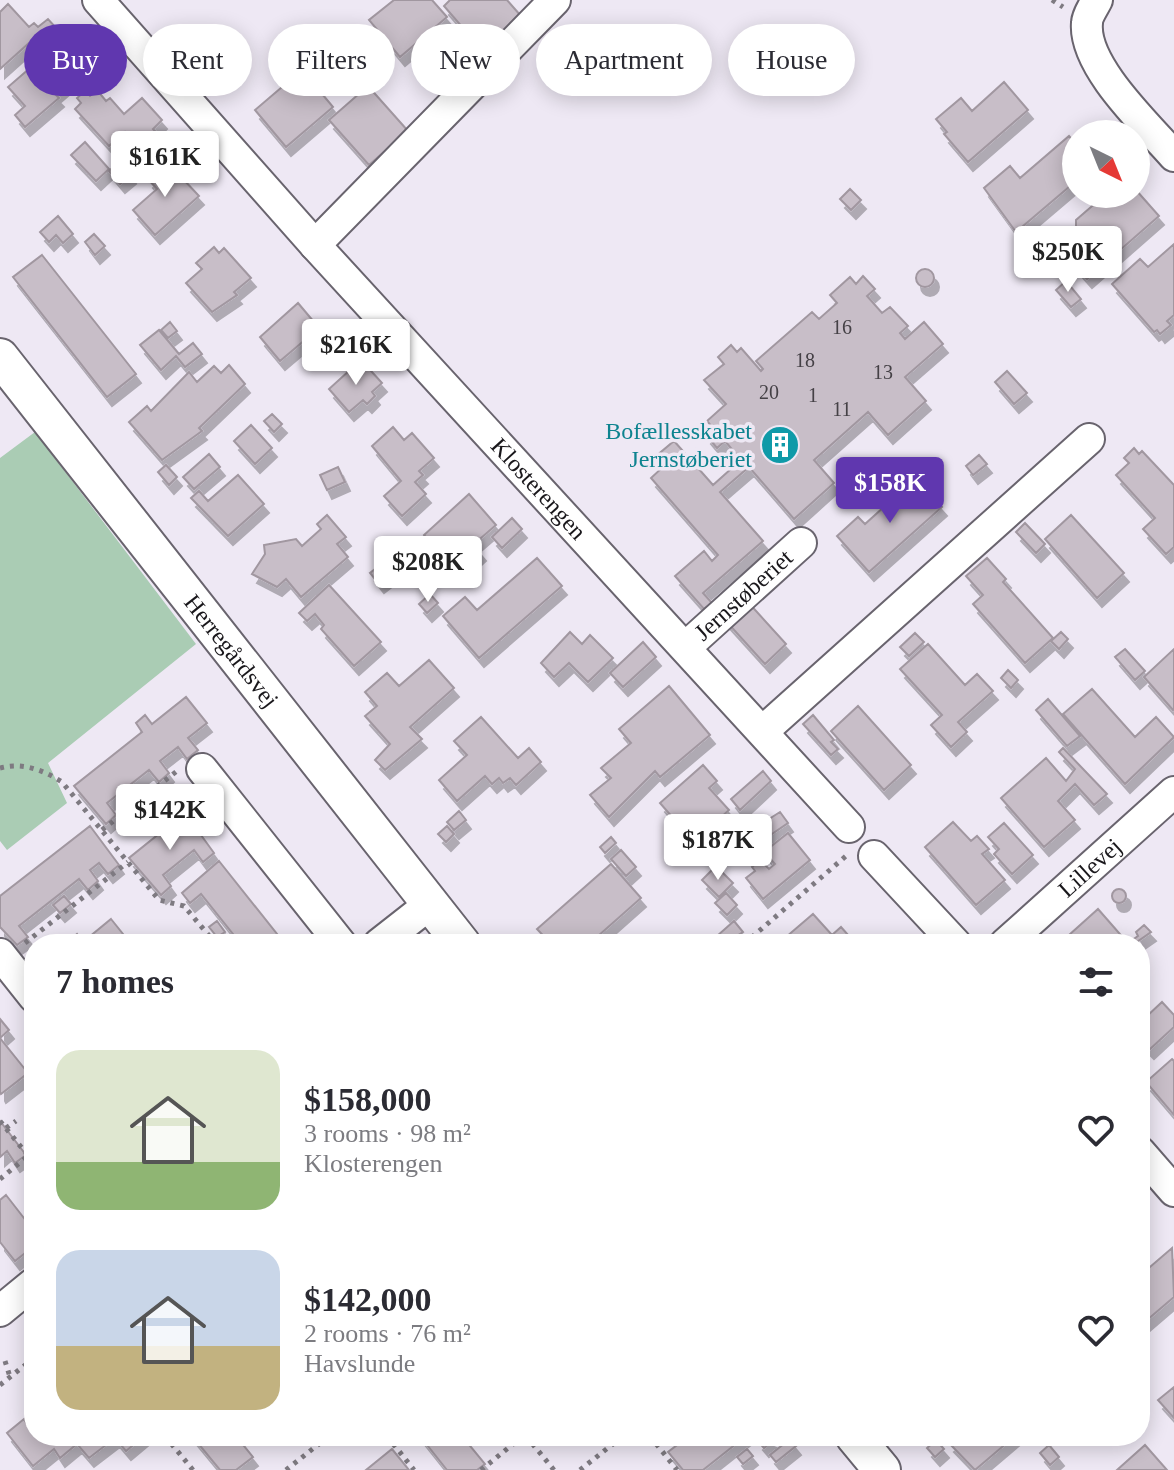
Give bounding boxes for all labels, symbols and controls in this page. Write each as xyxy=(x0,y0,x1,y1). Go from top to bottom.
chip: Buy xyxy=(24,24,127,96)
chip: Rent xyxy=(143,24,252,96)
chip: Filters xyxy=(268,24,395,96)
chip: New xyxy=(411,24,520,96)
chip: Apartment xyxy=(536,24,712,96)
chip: House xyxy=(728,24,855,96)
north arrow xyxy=(1062,120,1150,208)
map controls xyxy=(1062,120,1150,208)
pin: $161K xyxy=(109,131,221,199)
text: $161K xyxy=(129,142,201,171)
pin: $250K xyxy=(1012,226,1124,294)
text: $250K xyxy=(1032,237,1104,266)
house number: 16 xyxy=(832,316,852,338)
pin: $216K xyxy=(300,319,412,387)
text: $216K xyxy=(320,330,392,359)
house number: 18 xyxy=(795,349,815,371)
house number: 13 xyxy=(873,361,893,383)
house number: 20 xyxy=(759,381,779,403)
house number: 1 xyxy=(808,384,818,406)
house number: 11 xyxy=(832,398,852,420)
place label: Bofællesskabet Jernstøberiet xyxy=(605,418,752,472)
building icon: Bofællesskabet Jernstøberiet xyxy=(759,424,801,466)
street label: Klosterengen xyxy=(486,433,591,545)
pin: $158K xyxy=(834,457,946,525)
text: $158K xyxy=(854,468,926,497)
pin: $208K xyxy=(372,536,484,604)
street label: Jernstøberiet xyxy=(689,544,798,646)
text: $208K xyxy=(392,547,464,576)
street label: Herregårdsvej xyxy=(179,589,284,712)
pin: $142K xyxy=(114,784,226,852)
text: $142K xyxy=(134,795,206,824)
pin: $187K xyxy=(662,814,774,882)
text: $187K xyxy=(682,825,754,854)
street label: Lillevej xyxy=(1053,833,1126,902)
icon: filters xyxy=(1074,960,1118,1004)
text: 7 homes xyxy=(56,963,174,1000)
text: $158,000 xyxy=(304,1081,432,1118)
icon: home xyxy=(120,1082,216,1178)
icon: heart xyxy=(1074,1108,1118,1152)
text: 3 rooms · 98 m² xyxy=(304,1119,471,1148)
text: Klosterengen xyxy=(304,1149,443,1178)
text: $142,000 xyxy=(304,1281,432,1318)
icon: home xyxy=(120,1282,216,1378)
icon: heart xyxy=(1074,1308,1118,1352)
text: 2 rooms · 76 m² xyxy=(304,1319,471,1348)
text: Havslunde xyxy=(304,1349,415,1378)

